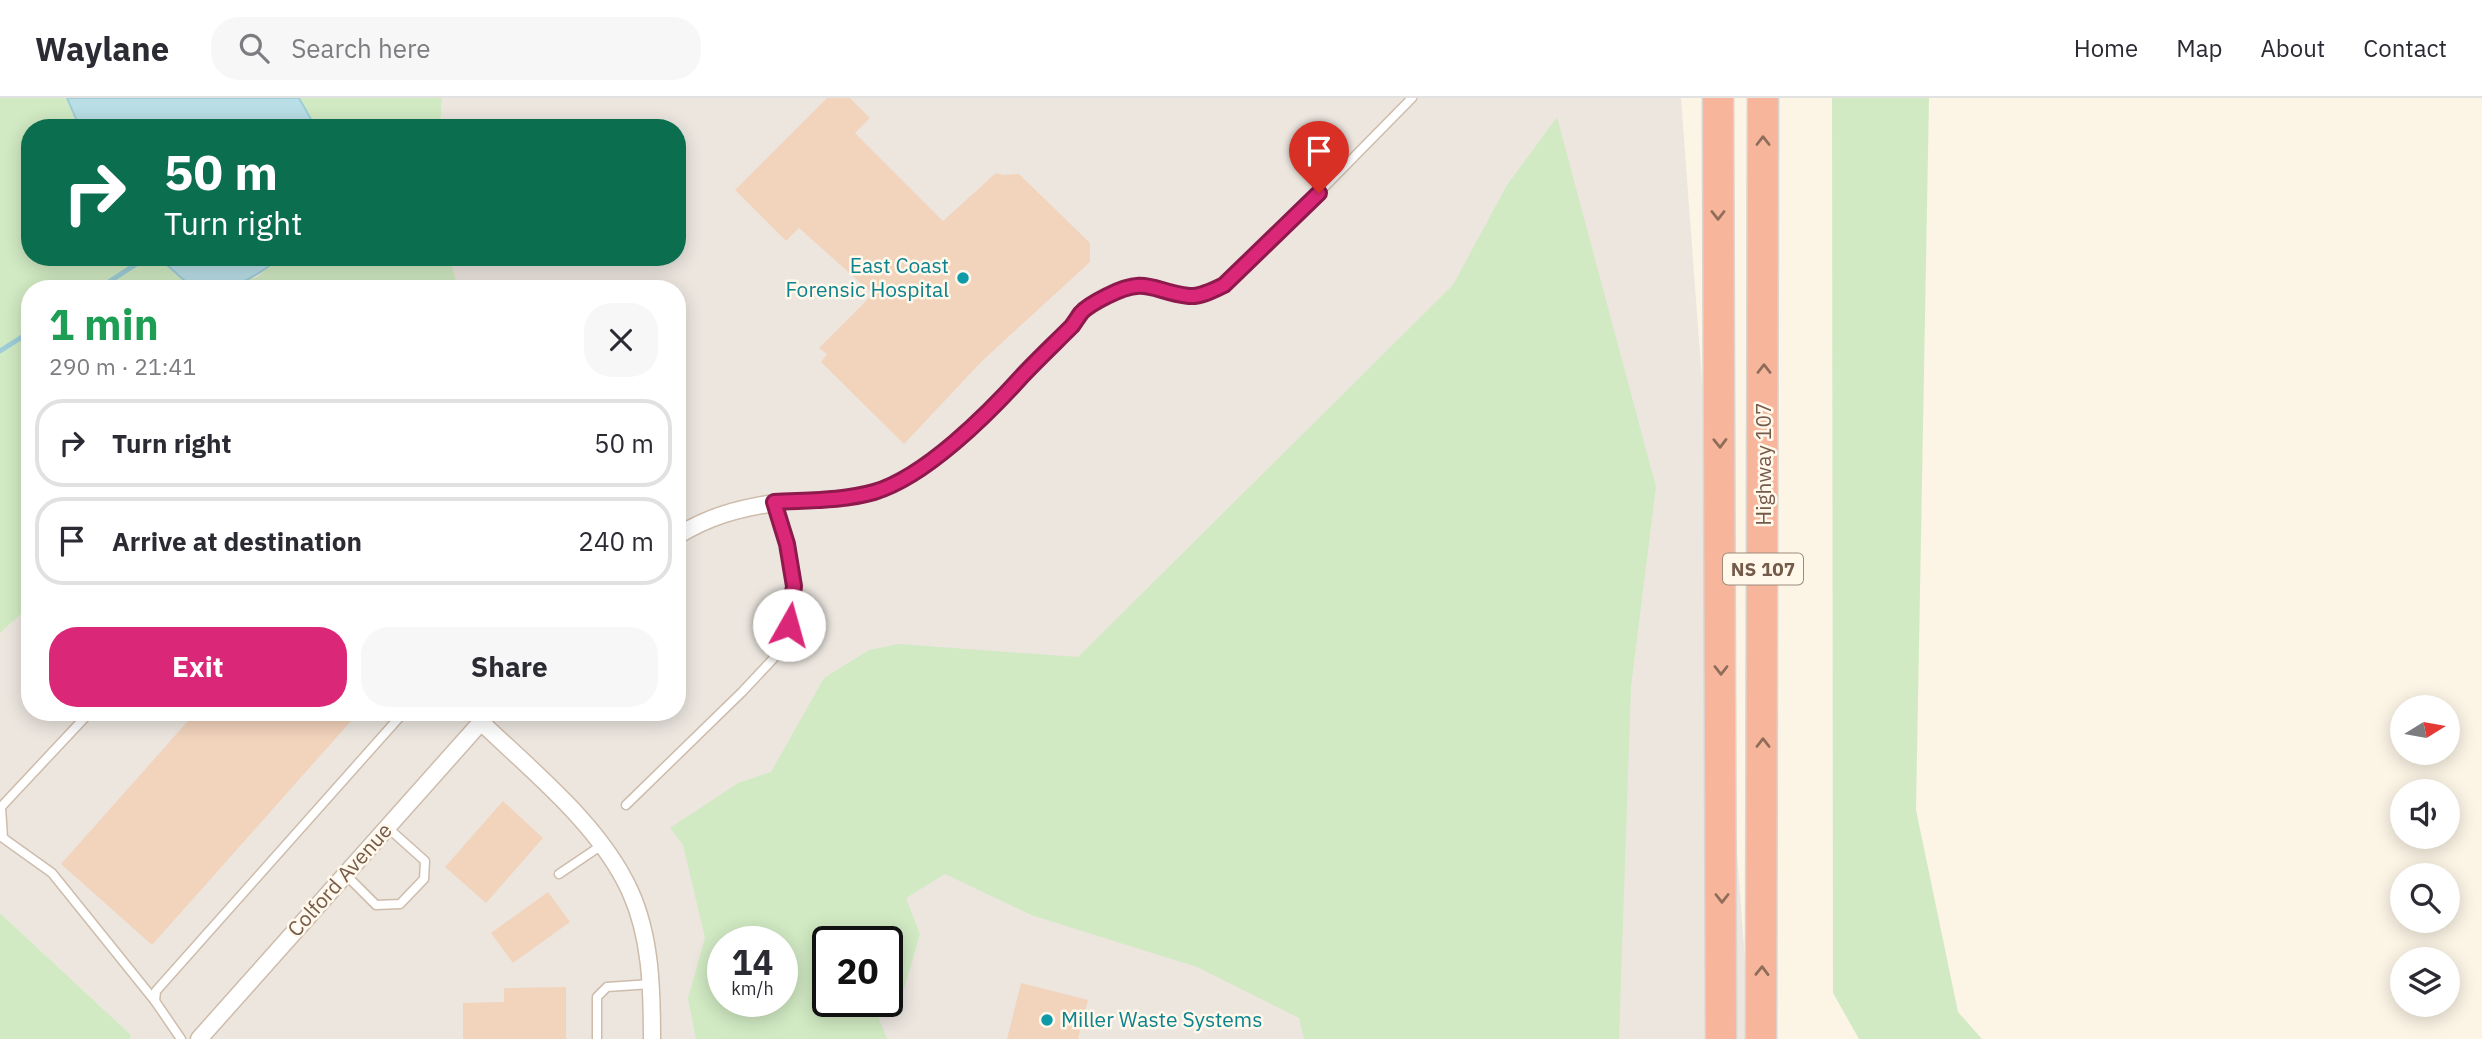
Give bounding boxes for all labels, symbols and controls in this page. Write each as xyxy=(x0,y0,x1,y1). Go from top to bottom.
search box xyxy=(211,17,701,80)
text: Waylane xyxy=(35,27,169,70)
icon: search xyxy=(235,29,273,67)
text: Search here xyxy=(291,31,431,65)
text: Home xyxy=(2074,32,2138,64)
text: Map xyxy=(2176,32,2222,64)
text: About xyxy=(2260,32,2325,64)
text: Contact xyxy=(2363,32,2447,64)
pin xyxy=(1289,121,1349,193)
icon: arrive xyxy=(1300,132,1338,170)
one-way arrow xyxy=(1755,136,1771,146)
text: 50 m xyxy=(164,140,278,203)
icon: right xyxy=(49,147,140,238)
text: Turn right xyxy=(164,202,302,244)
one-way arrow xyxy=(1710,210,1726,221)
place label: East Coast Forensic Hospital xyxy=(785,251,949,303)
marker: East Coast Forensic Hospital xyxy=(955,270,971,286)
text: 1 min xyxy=(49,297,159,352)
button: close xyxy=(584,303,658,377)
text: 290 m · 21:41 xyxy=(49,351,196,381)
one-way arrow xyxy=(1756,363,1772,374)
street label: Highway 107 xyxy=(1749,402,1777,526)
icon: right xyxy=(53,424,91,462)
text: Turn right xyxy=(112,426,231,460)
text: 50 m xyxy=(594,426,654,460)
one-way arrow xyxy=(1712,438,1728,448)
icon: arrive xyxy=(53,522,91,560)
text: Arrive at destination xyxy=(112,524,362,558)
text: 240 m xyxy=(578,524,654,558)
road number: NS 107 xyxy=(1723,554,1803,584)
position arrow xyxy=(752,588,826,662)
button: Exit xyxy=(49,627,347,707)
button: Share xyxy=(361,627,658,707)
one-way arrow xyxy=(1713,665,1729,676)
north arrow xyxy=(2390,695,2460,765)
map controls xyxy=(2390,695,2460,1017)
one-way arrow xyxy=(1755,738,1771,748)
button: sound xyxy=(2390,779,2460,849)
street label: Colford Avenue xyxy=(281,817,398,942)
button: search xyxy=(2390,863,2460,933)
one-way arrow xyxy=(1714,893,1730,903)
speed limit sign: 20 xyxy=(812,926,903,1017)
text: 14 xyxy=(731,939,774,985)
button: layers xyxy=(2390,947,2460,1017)
one-way arrow xyxy=(1754,965,1770,976)
text: km/h xyxy=(731,977,774,1000)
place label: Miller Waste Systems xyxy=(1061,1005,1262,1033)
marker: Miller Waste Systems xyxy=(1039,1012,1055,1028)

